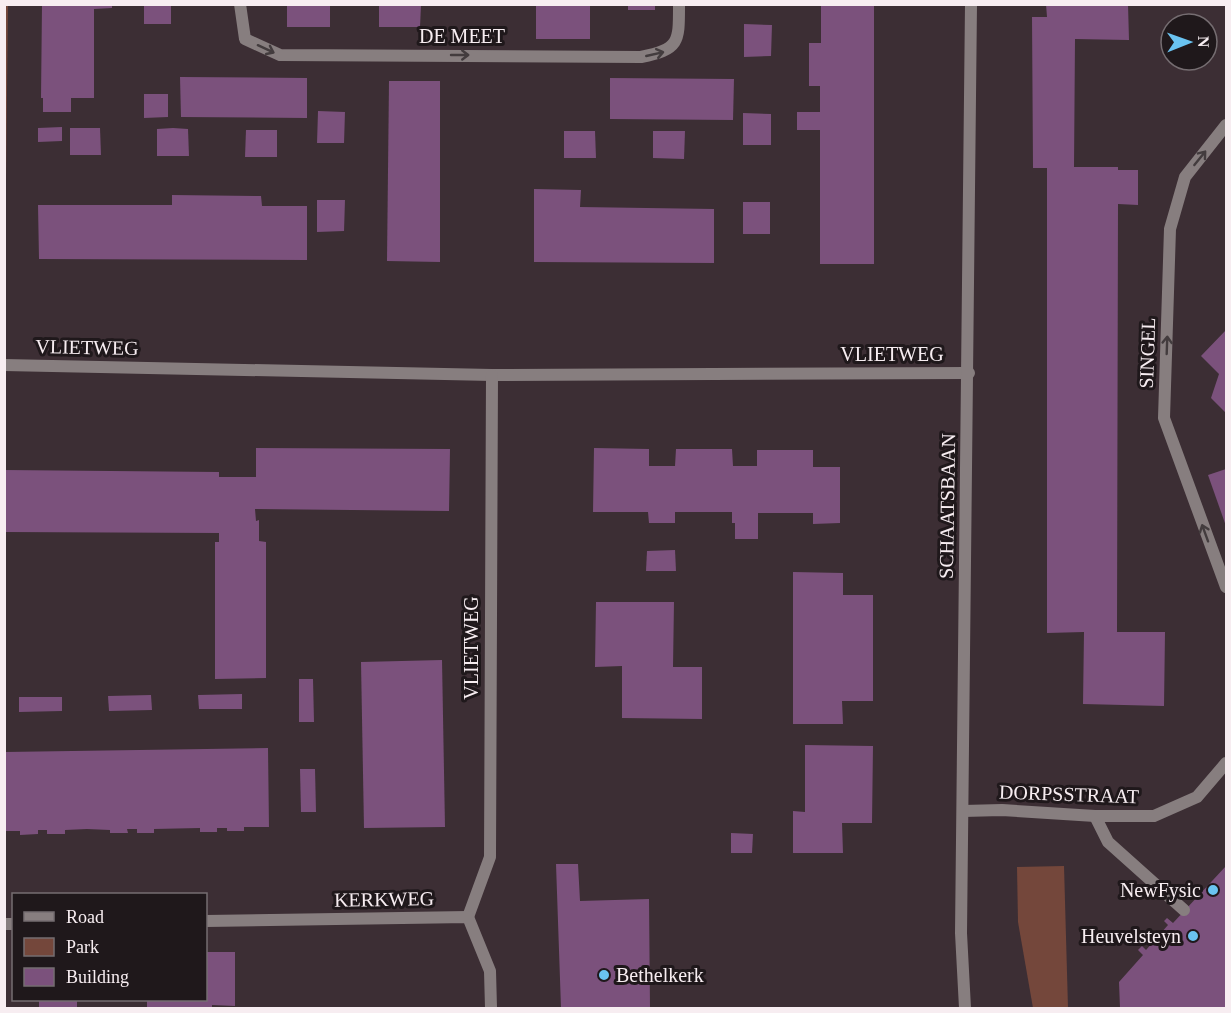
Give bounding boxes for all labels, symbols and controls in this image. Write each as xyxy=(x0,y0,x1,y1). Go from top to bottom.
north arrow xyxy=(1159,12,1219,72)
street label: DE MEET xyxy=(419,25,505,47)
text: N xyxy=(1195,36,1212,48)
one-way arrow xyxy=(257,44,275,55)
one-way arrow xyxy=(645,47,664,59)
one-way arrow xyxy=(450,50,470,61)
one-way arrow xyxy=(1193,150,1206,166)
street label: SINGEL xyxy=(1135,317,1159,389)
street label: VLIETWEG xyxy=(35,335,139,359)
one-way arrow xyxy=(1161,336,1172,356)
street label: VLIETWEG xyxy=(840,343,944,365)
street label: SCHAATSBAAN xyxy=(935,433,959,579)
one-way arrow xyxy=(1199,524,1210,543)
street label: VLIETWEG xyxy=(460,596,482,700)
street label: DORPSSTRAAT xyxy=(999,781,1139,807)
place label: NewFysic xyxy=(1120,879,1201,902)
marker: NewFysic xyxy=(1206,883,1220,897)
street label: KERKWEG xyxy=(334,887,434,911)
legend xyxy=(12,893,207,1001)
text: Road xyxy=(66,907,104,927)
place label: Heuvelsteyn xyxy=(1081,925,1181,948)
marker: Heuvelsteyn xyxy=(1186,929,1200,943)
text: Park xyxy=(66,937,99,957)
place label: Bethelkerk xyxy=(616,964,704,986)
text: Building xyxy=(66,967,129,987)
marker: Bethelkerk xyxy=(597,968,611,982)

